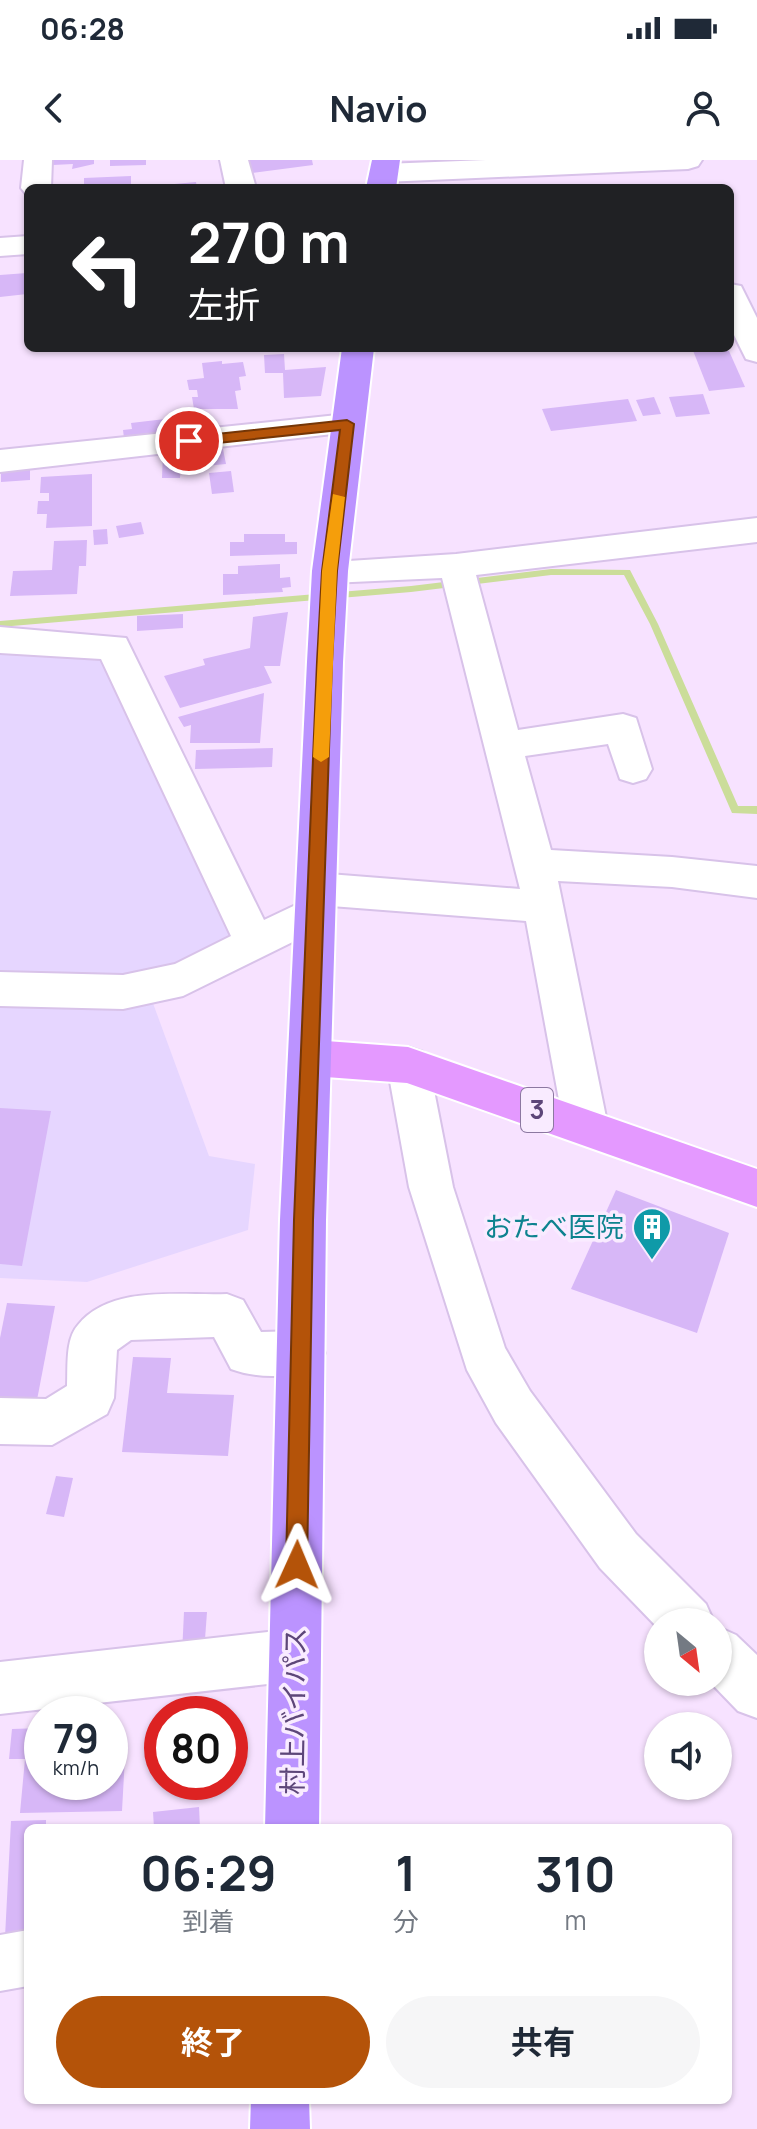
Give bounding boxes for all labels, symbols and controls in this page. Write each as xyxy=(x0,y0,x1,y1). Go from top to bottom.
text: 06:28 xyxy=(40,8,125,49)
text: Navio xyxy=(329,84,428,133)
icon: back xyxy=(32,86,76,130)
icon: person xyxy=(681,86,725,130)
text: 270 m xyxy=(188,203,350,280)
icon: left xyxy=(56,216,160,320)
text: 左折 xyxy=(188,280,260,329)
pin xyxy=(155,407,223,475)
icon: arrive xyxy=(167,419,211,463)
road number: 3 xyxy=(521,1088,553,1132)
building icon: おたべ医院 xyxy=(631,1206,673,1261)
place label: おたべ医院 xyxy=(484,1207,624,1245)
position arrow xyxy=(255,1523,339,1607)
north arrow xyxy=(644,1608,732,1696)
map controls xyxy=(644,1608,732,1800)
street label: 村上バイパス xyxy=(273,1627,313,1795)
speed limit sign: 80 xyxy=(144,1696,248,1800)
text: 79 xyxy=(53,1710,99,1765)
button: sound xyxy=(644,1712,732,1800)
text: km/h xyxy=(53,1754,99,1781)
text: 06:29 xyxy=(140,1840,277,1905)
text: 1 xyxy=(395,1840,416,1905)
text: 310 xyxy=(535,1841,616,1906)
text: m xyxy=(564,1902,586,1938)
text: 到着 xyxy=(182,1903,234,1939)
text: 分 xyxy=(393,1903,419,1939)
button: 終了 xyxy=(56,1996,370,2088)
button: 共有 xyxy=(386,1996,700,2088)

